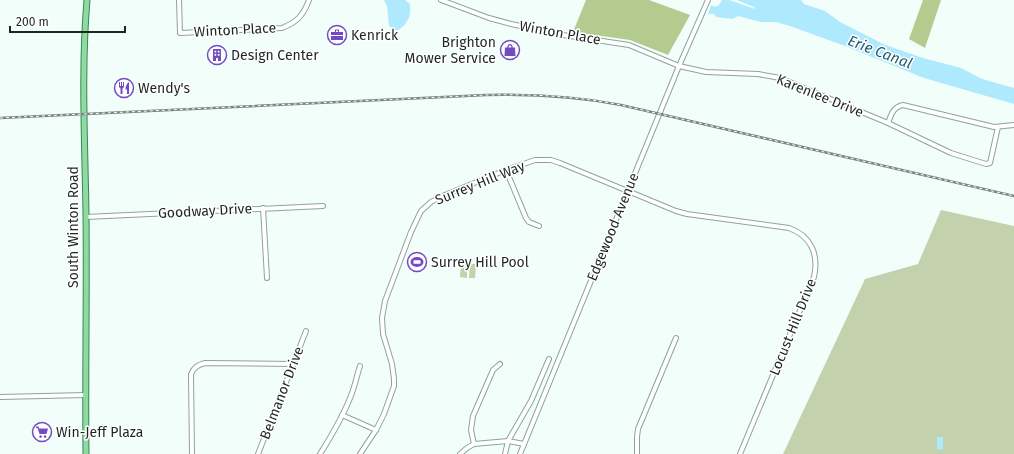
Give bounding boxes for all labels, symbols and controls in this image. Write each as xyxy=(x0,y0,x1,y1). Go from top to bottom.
scale bar xyxy=(10,8,125,34)
text: 200 m xyxy=(16,15,49,29)
street label: Winton Place xyxy=(518,17,602,49)
street label: Winton Place xyxy=(193,19,277,41)
office icon: Kenrick xyxy=(326,24,348,46)
place label: Kenrick xyxy=(351,27,399,44)
water label: Erie Canal xyxy=(845,32,915,72)
place label: Brighton Mower Service xyxy=(405,34,496,67)
shop icon: Brighton Mower Service xyxy=(499,39,521,61)
building icon: Design Center xyxy=(206,44,228,66)
place label: Design Center xyxy=(231,47,319,64)
street label: Karenlee Drive xyxy=(774,71,866,121)
restaurant icon: Wendy's xyxy=(113,77,135,99)
place label: Wendy's xyxy=(138,80,190,97)
street label: Surrey Hill Way xyxy=(433,157,527,209)
street label: South Winton Road xyxy=(65,166,82,288)
street label: Edgewood Avenue xyxy=(584,170,642,284)
street label: Goodway Drive xyxy=(157,200,253,222)
sports icon: Surrey Hill Pool xyxy=(406,251,428,273)
place label: Surrey Hill Pool xyxy=(431,254,529,271)
street label: Locust Hill Drive xyxy=(766,276,820,378)
street label: Belmanor Drive xyxy=(256,344,308,442)
supermarket icon: Win-Jeff Plaza xyxy=(31,421,53,443)
place label: Win-Jeff Plaza xyxy=(56,424,143,441)

